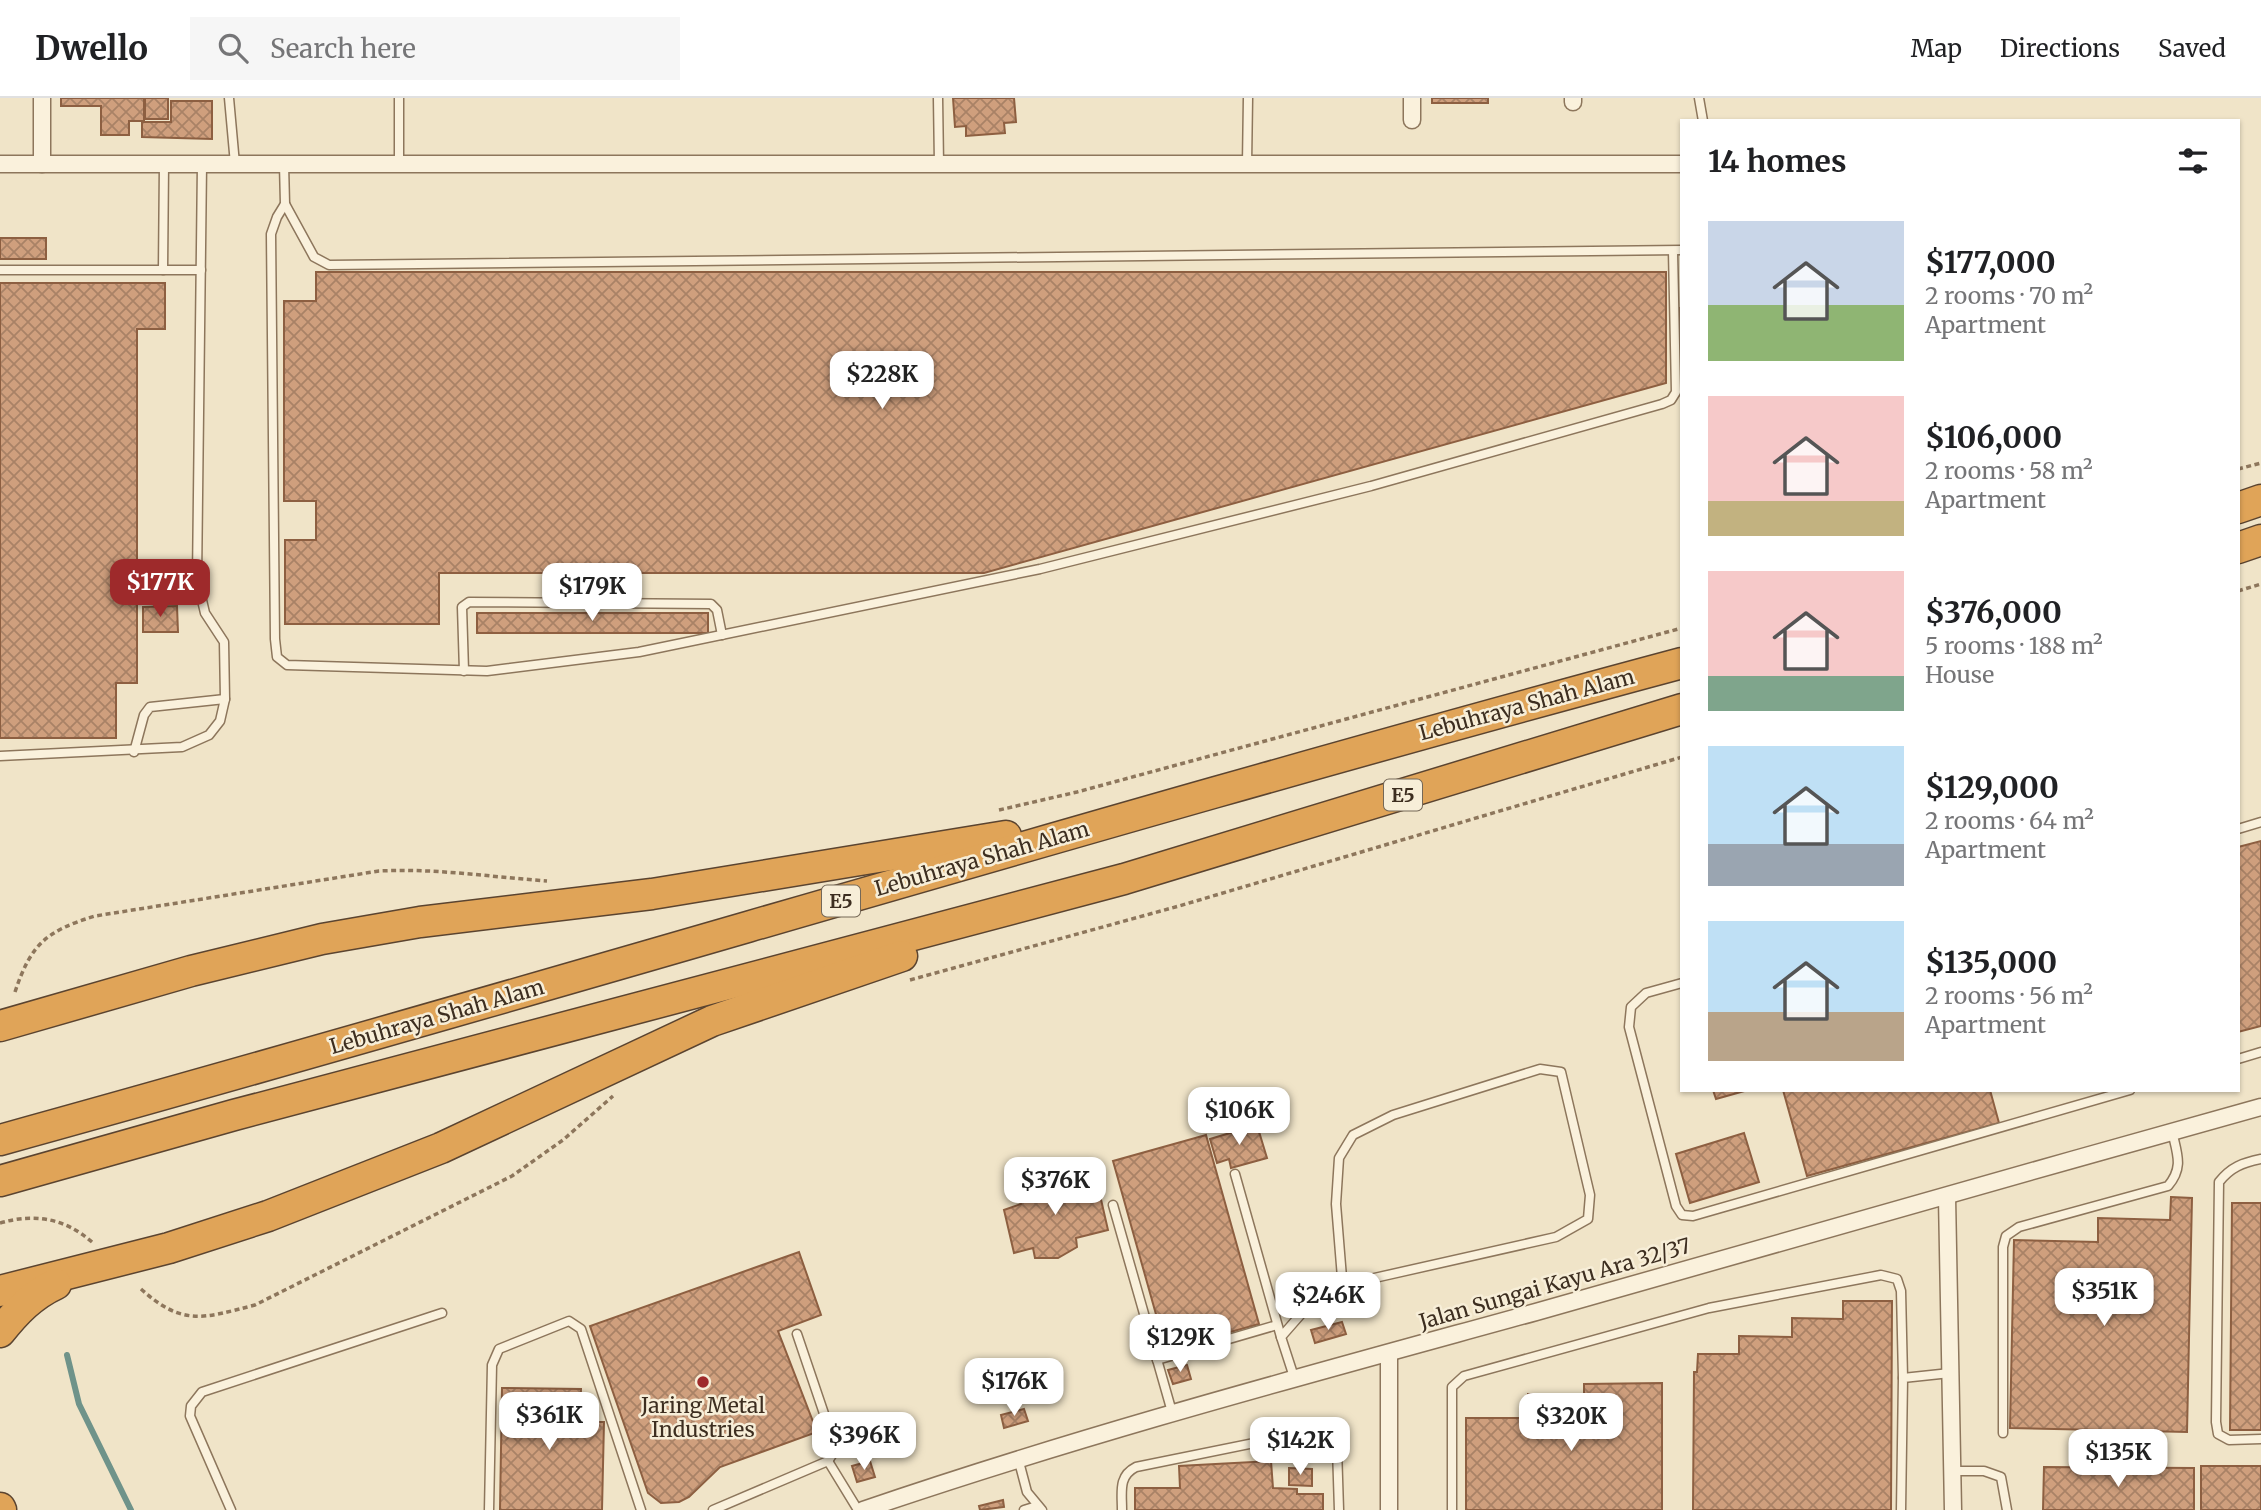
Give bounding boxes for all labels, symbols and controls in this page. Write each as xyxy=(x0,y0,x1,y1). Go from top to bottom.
search box xyxy=(190,17,680,80)
text: Dwello xyxy=(35,28,148,69)
icon: search xyxy=(214,29,252,67)
text: Search here xyxy=(270,32,416,65)
text: Map xyxy=(1911,33,1962,64)
text: Directions xyxy=(2000,33,2120,64)
text: Saved xyxy=(2158,33,2226,64)
text: 14 homes xyxy=(1708,142,1846,180)
icon: filters xyxy=(2174,142,2212,180)
text: $177,000 xyxy=(1925,243,2056,281)
icon: home xyxy=(1764,249,1848,333)
text: 2 rooms · 70 m² xyxy=(1925,281,2093,310)
text: Apartment xyxy=(1925,310,2046,339)
pin: $228K xyxy=(833,352,931,411)
text: $228K xyxy=(846,359,918,388)
text: $106,000 xyxy=(1925,418,2062,456)
icon: home xyxy=(1764,424,1848,508)
text: 2 rooms · 58 m² xyxy=(1925,456,2093,485)
text: Apartment xyxy=(1925,485,2046,514)
pin: $177K xyxy=(111,560,209,619)
pin: $179K xyxy=(543,564,641,623)
text: $177K xyxy=(126,567,194,596)
text: $179K xyxy=(558,571,626,600)
text: $376,000 xyxy=(1925,593,2062,631)
icon: home xyxy=(1764,599,1848,683)
text: 5 rooms · 188 m² xyxy=(1925,631,2103,660)
text: House xyxy=(1925,660,1994,689)
street label: Lebuhraya Shah Alam xyxy=(1416,663,1638,746)
text: $129,000 xyxy=(1925,768,2059,806)
icon: home xyxy=(1764,774,1848,858)
road number: E5 xyxy=(1384,780,1422,810)
text: 2 rooms · 64 m² xyxy=(1925,806,2094,835)
street label: Lebuhraya Shah Alam xyxy=(871,815,1092,902)
text: Apartment xyxy=(1925,835,2046,864)
road number: E5 xyxy=(822,886,860,916)
text: $135,000 xyxy=(1925,943,2057,981)
icon: home xyxy=(1764,949,1848,1033)
street label: Lebuhraya Shah Alam xyxy=(326,973,547,1060)
text: 2 rooms · 56 m² xyxy=(1925,981,2093,1010)
text: Apartment xyxy=(1925,1010,2046,1039)
pin: $106K xyxy=(1190,1088,1288,1147)
text: $106K xyxy=(1204,1095,1274,1124)
pin: $376K xyxy=(1006,1158,1104,1217)
text: $376K xyxy=(1020,1165,1090,1194)
street label: Jalan Sungai Kayu Ara 32/37 xyxy=(1415,1232,1694,1336)
pin: $351K xyxy=(2055,1268,2153,1328)
pin: $246K xyxy=(1279,1272,1377,1332)
text: $351K xyxy=(2071,1276,2137,1305)
text: $246K xyxy=(1291,1280,1365,1309)
pin: $129K xyxy=(1131,1314,1229,1374)
text: $129K xyxy=(1146,1322,1214,1351)
pin: $176K xyxy=(965,1358,1063,1418)
text: $176K xyxy=(981,1366,1047,1395)
marker: Jaring Metal Industries xyxy=(695,1374,711,1390)
pin: $361K xyxy=(500,1392,598,1452)
place label: Jaring Metal Industries xyxy=(640,1392,765,1443)
pin: $320K xyxy=(1522,1394,1620,1453)
text: $361K xyxy=(515,1400,583,1429)
text: $320K xyxy=(1535,1401,1607,1430)
pin: $396K xyxy=(815,1412,913,1472)
pin: $142K xyxy=(1251,1418,1349,1477)
text: $396K xyxy=(828,1420,900,1449)
text: $142K xyxy=(1266,1425,1334,1454)
pin: $135K xyxy=(2069,1430,2167,1489)
text: $135K xyxy=(2085,1437,2151,1466)

